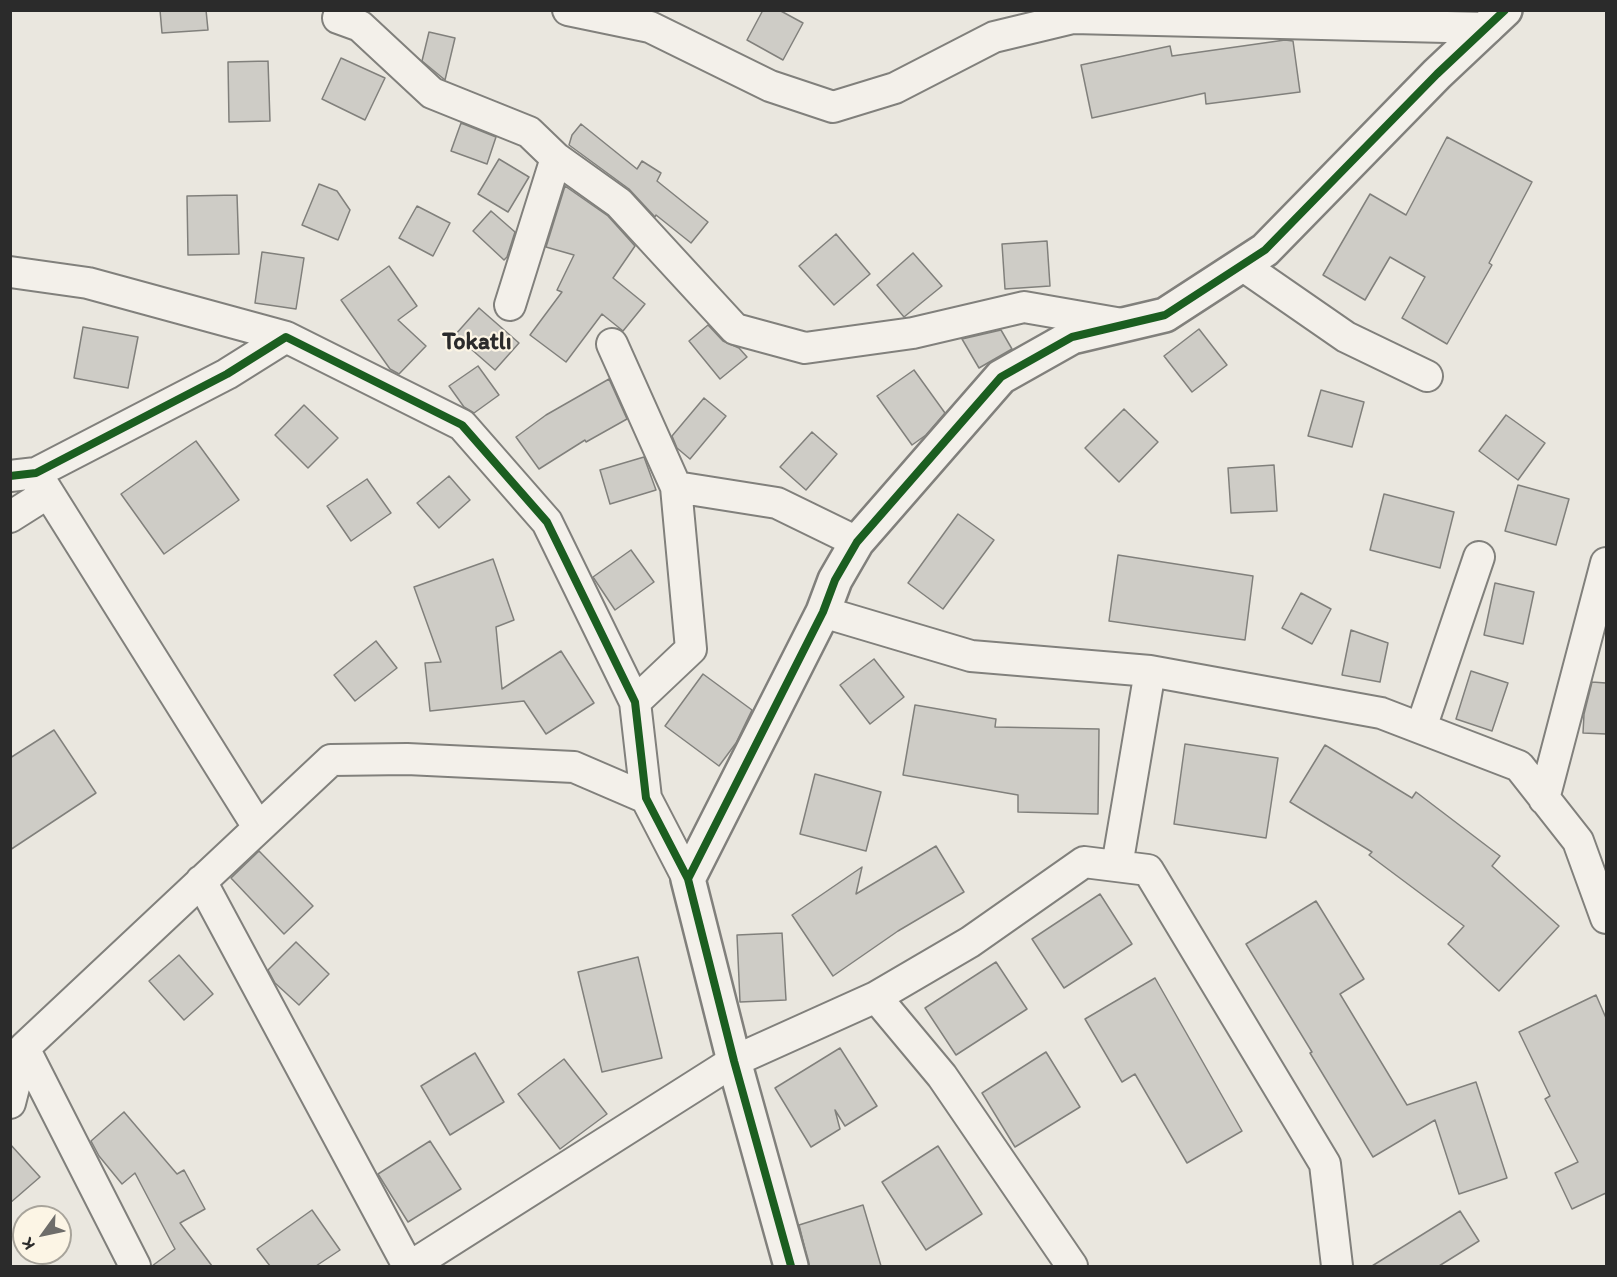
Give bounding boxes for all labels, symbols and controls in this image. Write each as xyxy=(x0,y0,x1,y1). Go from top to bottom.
district label: Tokatlı xyxy=(442,329,512,357)
north arrow xyxy=(12,1205,72,1265)
text: K xyxy=(17,1235,39,1253)

